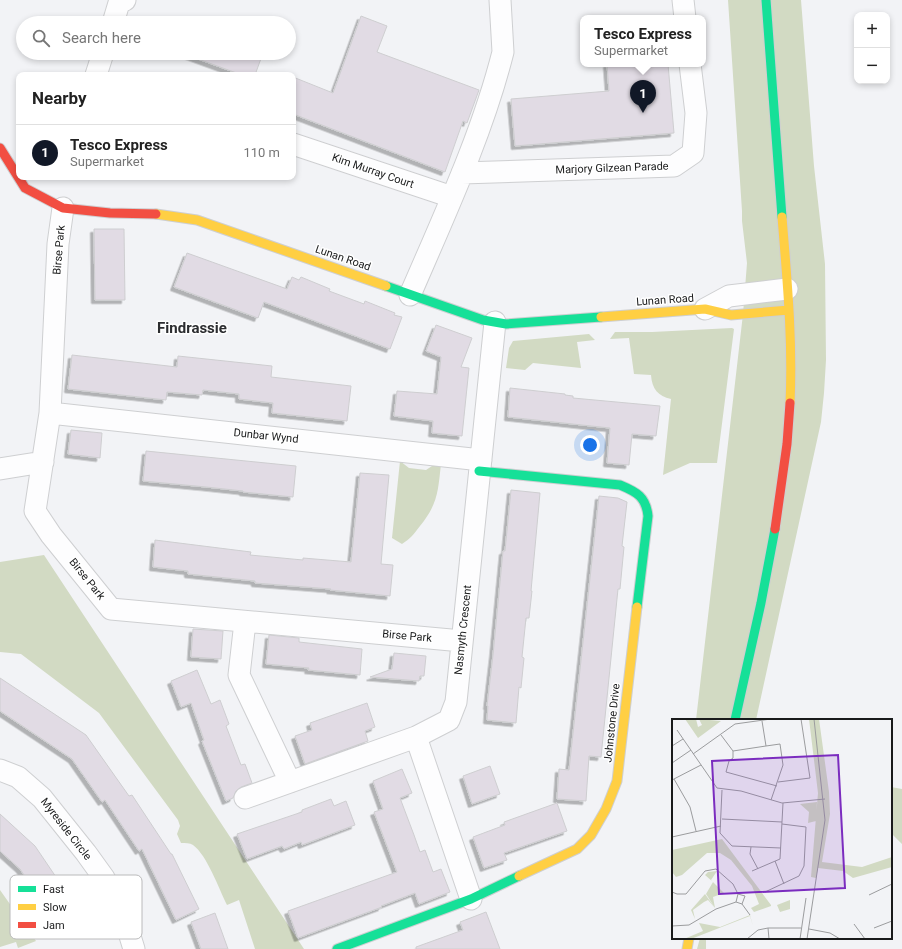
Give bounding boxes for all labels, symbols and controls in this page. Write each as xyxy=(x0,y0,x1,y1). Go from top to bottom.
map controls xyxy=(854,12,890,84)
button: + xyxy=(854,12,890,48)
popup xyxy=(580,15,706,67)
search box xyxy=(16,16,296,60)
text: Tesco Express xyxy=(594,25,692,43)
icon: search xyxy=(30,27,52,49)
text: Search here xyxy=(62,29,141,47)
text: Supermarket xyxy=(594,43,668,58)
button: − xyxy=(854,48,890,84)
pin: 1 xyxy=(630,80,656,113)
text: Nearby xyxy=(32,88,87,108)
text: Tesco Express xyxy=(70,136,168,154)
text: 1 xyxy=(41,145,49,160)
text: 110 m xyxy=(243,145,280,160)
street label: Kim Murray Court xyxy=(330,151,416,191)
text: Supermarket xyxy=(70,154,144,169)
street label: Marjory Gilzean Parade xyxy=(555,160,669,176)
street label: Birse Park xyxy=(50,224,68,275)
street label: Lunan Road xyxy=(314,242,372,274)
street label: Lunan Road xyxy=(636,291,694,309)
district label: Findrassie xyxy=(157,319,227,337)
street label: Dunbar Wynd xyxy=(233,426,299,446)
your location xyxy=(580,435,600,455)
street label: Birse Park xyxy=(66,556,108,603)
street label: Nasmyth Crescent xyxy=(452,584,474,676)
street label: Birse Park xyxy=(382,627,433,645)
street label: Johnstone Drive xyxy=(601,683,623,763)
inset map xyxy=(672,719,892,939)
street label: Myreside Circle xyxy=(38,795,94,863)
legend xyxy=(10,875,142,939)
text: Fast xyxy=(43,883,65,896)
text: Slow xyxy=(43,901,67,914)
text: Jam xyxy=(43,919,65,932)

